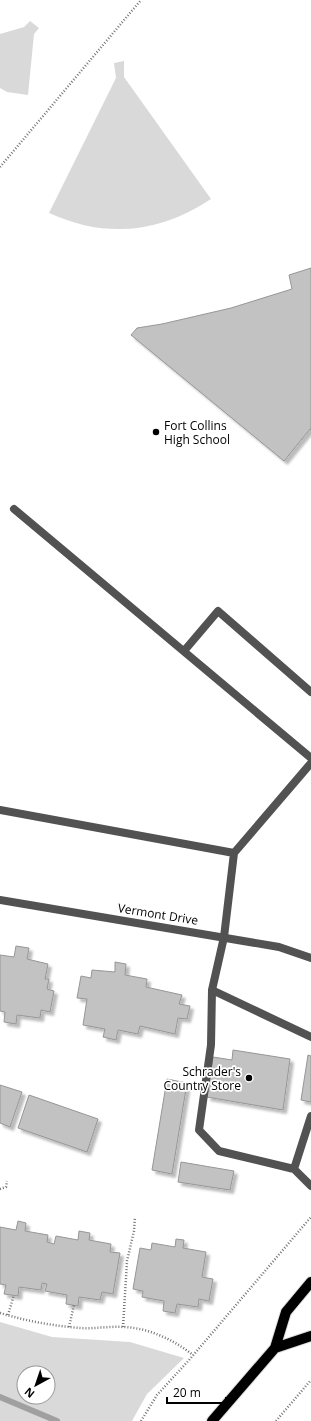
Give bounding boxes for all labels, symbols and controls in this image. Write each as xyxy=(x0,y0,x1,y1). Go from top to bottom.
place label: Fort Collins High School xyxy=(164,417,230,448)
marker: Fort Collins High School xyxy=(151,427,161,437)
street label: Vermont Drive xyxy=(117,899,200,929)
place label: Schrader's Country Store xyxy=(163,1063,241,1094)
marker: Schrader's Country Store xyxy=(244,1073,254,1083)
north arrow xyxy=(16,1365,56,1405)
scale bar xyxy=(167,1379,226,1405)
text: N xyxy=(21,1384,38,1402)
text: 20 m xyxy=(173,1384,201,1401)

